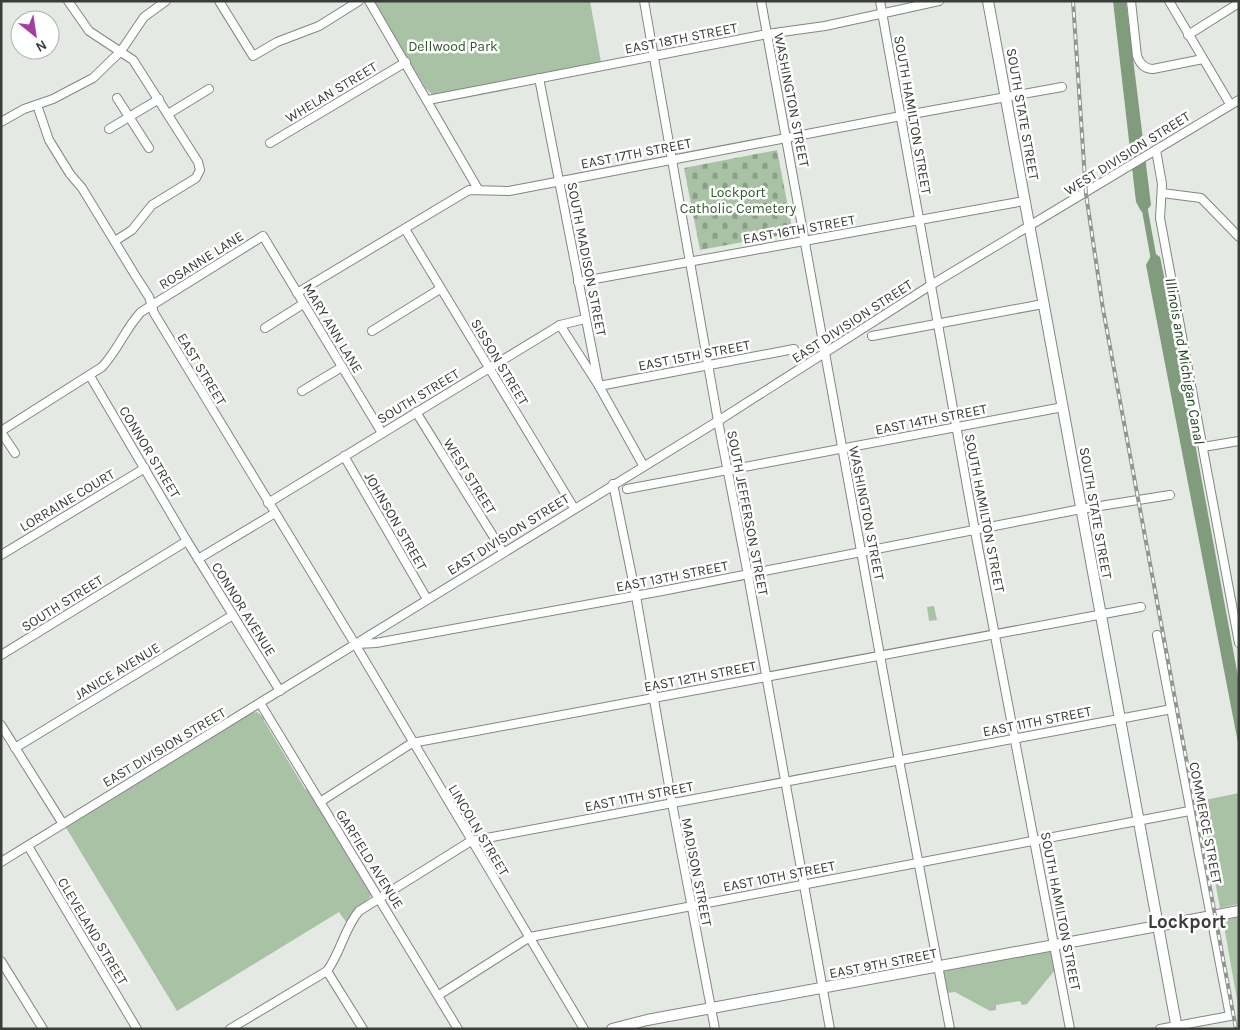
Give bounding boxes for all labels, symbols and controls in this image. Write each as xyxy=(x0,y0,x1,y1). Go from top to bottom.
north arrow xyxy=(10,10,60,60)
street label: EAST 18TH STREET xyxy=(623,19,739,58)
street label: WASHINGTON STREET xyxy=(770,32,813,169)
street label: SOUTH HAMILTON STREET xyxy=(890,34,935,196)
text: N xyxy=(33,36,50,56)
park label: Dellwood Park xyxy=(408,38,498,55)
street label: SOUTH STATE STREET xyxy=(1003,47,1042,181)
street label: WHELAN STREET xyxy=(282,58,380,127)
street label: WEST DIVISION STREET xyxy=(1061,108,1193,199)
street label: EAST 17TH STREET xyxy=(579,134,693,173)
street label: SOUTH MADISON STREET xyxy=(563,181,610,338)
park label: Lockport Catholic Cemetery xyxy=(680,184,797,217)
street label: EAST 16TH STREET xyxy=(742,211,857,248)
street label: ROSANNE LANE xyxy=(156,228,247,293)
street label: EAST DIVISION STREET xyxy=(789,276,916,367)
water label: Illinois and Michigan Canal xyxy=(1161,276,1209,446)
street label: MARY ANN LANE xyxy=(299,280,366,376)
street label: SISSON STREET xyxy=(467,316,532,409)
street label: EAST STREET xyxy=(173,330,230,409)
street label: EAST 15TH STREET xyxy=(637,336,752,375)
street label: SOUTH STREET xyxy=(374,365,463,428)
street label: EAST 14TH STREET xyxy=(874,400,988,439)
street label: CONNOR STREET xyxy=(115,403,184,501)
street label: SOUTH JEFFERSON STREET xyxy=(723,429,772,597)
street label: SOUTH HAMILTON STREET xyxy=(961,432,1008,594)
street label: WEST STREET xyxy=(440,435,500,517)
street label: WASHINGTON STREET xyxy=(845,445,888,582)
street label: SOUTH STATE STREET xyxy=(1076,446,1115,580)
street label: LORRAINE COURT xyxy=(17,465,118,535)
street label: JOHNSON STREET xyxy=(361,469,431,573)
street label: EAST DIVISION STREET xyxy=(444,490,572,579)
street label: EAST 13TH STREET xyxy=(614,557,730,596)
street label: CONNOR AVENUE xyxy=(208,559,279,659)
street label: SOUTH STREET xyxy=(18,572,106,635)
street label: JANICE AVENUE xyxy=(71,639,163,704)
street label: EAST 12TH STREET xyxy=(643,657,758,696)
street label: EAST 11TH STREET xyxy=(981,703,1093,740)
street label: EAST DIVISION STREET xyxy=(100,704,229,791)
street label: COMMERCE STREET xyxy=(1185,760,1226,886)
street label: EAST 11TH STREET xyxy=(583,778,695,815)
street label: LINCOLN STREET xyxy=(445,781,513,879)
street label: GARFIELD AVENUE xyxy=(332,806,407,912)
street label: MADISON STREET xyxy=(678,816,715,928)
street label: SOUTH HAMILTON STREET xyxy=(1037,830,1084,992)
street label: EAST 10TH STREET xyxy=(721,857,837,896)
street label: CLEVELAND STREET xyxy=(54,874,131,988)
district label: Lockport xyxy=(1148,911,1226,933)
street label: EAST 9TH STREET xyxy=(828,945,938,982)

